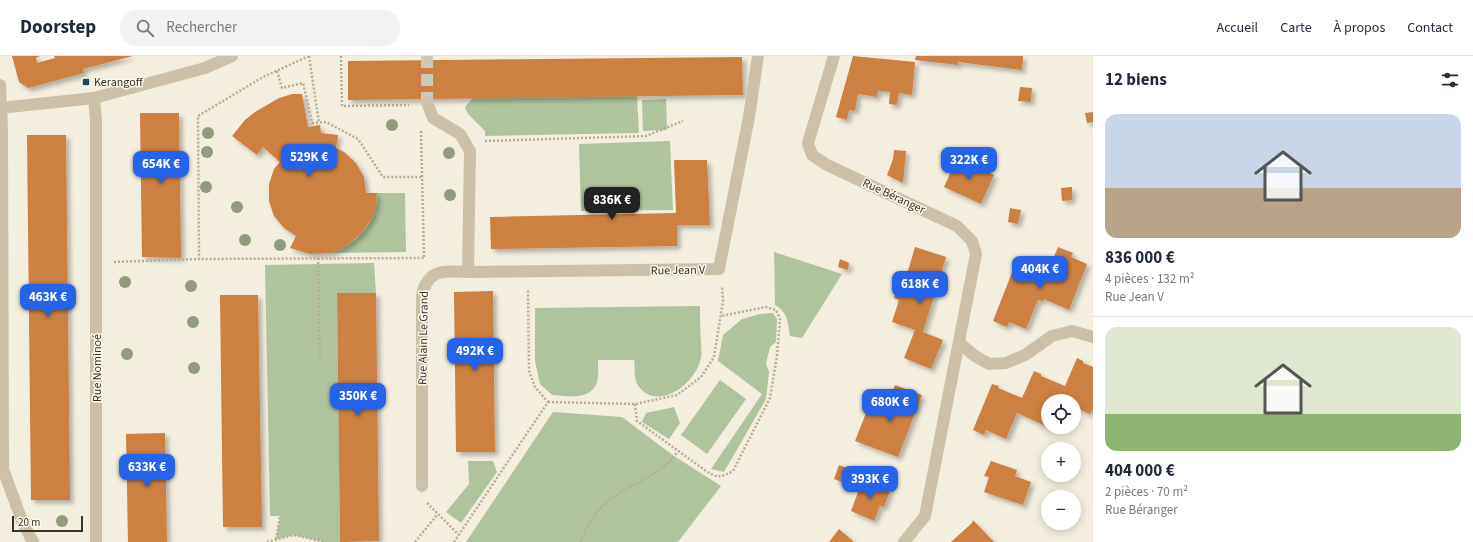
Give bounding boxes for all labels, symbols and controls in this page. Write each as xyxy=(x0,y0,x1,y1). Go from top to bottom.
search box xyxy=(120,10,400,46)
text: Doorstep xyxy=(20,14,96,41)
icon: search xyxy=(134,17,156,39)
text: Rechercher xyxy=(166,17,237,38)
text: Accueil xyxy=(1217,18,1258,38)
text: Carte xyxy=(1280,18,1312,38)
text: À propos xyxy=(1334,18,1385,38)
text: Contact xyxy=(1407,18,1453,38)
text: 12 biens xyxy=(1105,68,1167,92)
icon: filters xyxy=(1439,69,1461,91)
place label: Kerangoff xyxy=(94,74,144,91)
marker: Kerangoff xyxy=(81,77,91,87)
icon: home xyxy=(1247,140,1319,212)
pin: 529K € xyxy=(276,144,342,178)
pin: 322K € xyxy=(936,147,1002,181)
text: 529K € xyxy=(290,148,328,166)
pin: 654K € xyxy=(128,151,194,185)
text: 322K € xyxy=(950,151,988,169)
text: 654K € xyxy=(142,155,180,173)
street label: Rue Béranger xyxy=(860,175,929,219)
pin: 836K € xyxy=(579,187,645,221)
text: 836K € xyxy=(593,191,631,209)
text: 836 000 € xyxy=(1105,246,1175,270)
pin: 404K € xyxy=(1007,256,1073,290)
text: 404K € xyxy=(1021,260,1059,278)
street label: Rue Jean V xyxy=(651,262,706,279)
text: 4 pièces · 132 m² xyxy=(1105,270,1194,288)
pin: 618K € xyxy=(887,271,953,305)
text: 618K € xyxy=(901,275,939,293)
pin: 463K € xyxy=(15,284,81,318)
text: 463K € xyxy=(29,288,67,306)
text: Rue Jean V xyxy=(1105,288,1164,306)
street label: Rue Alain Le Grand xyxy=(414,291,433,385)
street label: Rue Nominoé xyxy=(89,334,106,402)
pin: 492K € xyxy=(442,338,508,372)
text: 492K € xyxy=(456,342,494,360)
icon: home xyxy=(1247,353,1319,425)
pin: 350K € xyxy=(325,383,391,417)
text: 350K € xyxy=(339,387,377,405)
pin: 680K € xyxy=(857,389,923,423)
text: 680K € xyxy=(871,393,909,411)
map controls xyxy=(1041,394,1081,530)
button: locate xyxy=(1041,394,1081,434)
button: + xyxy=(1041,442,1081,482)
pin: 633K € xyxy=(114,454,180,488)
text: 633K € xyxy=(128,458,166,476)
text: 404 000 € xyxy=(1105,459,1175,483)
pin: 393K € xyxy=(837,466,903,500)
text: 393K € xyxy=(851,470,889,488)
text: 2 pièces · 70 m² xyxy=(1105,483,1188,501)
button: − xyxy=(1041,490,1081,530)
text: Rue Béranger xyxy=(1105,501,1178,519)
scale bar xyxy=(12,514,83,533)
text: 20 m xyxy=(18,515,40,530)

